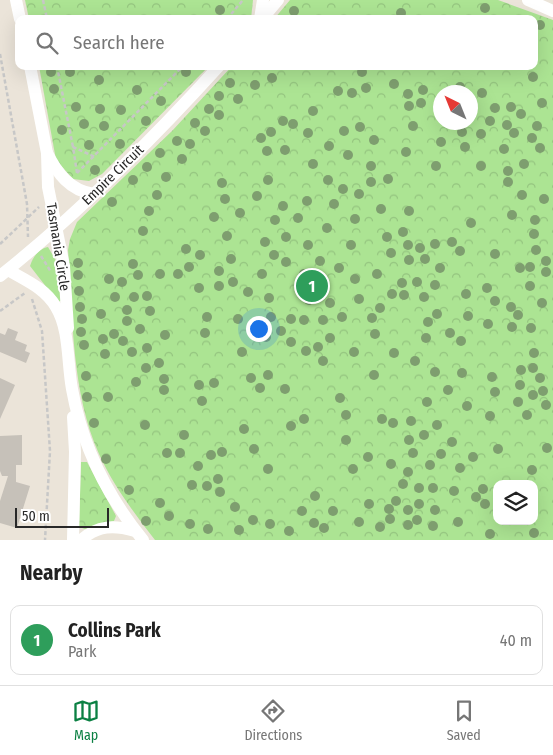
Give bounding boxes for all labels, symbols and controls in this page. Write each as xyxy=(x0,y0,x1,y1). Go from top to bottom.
search box xyxy=(15,15,538,70)
icon: search xyxy=(33,29,61,57)
text: Search here xyxy=(73,31,165,54)
north arrow xyxy=(433,85,478,130)
street label: Empire Circuit xyxy=(79,141,148,209)
street label: Tasmania Circle xyxy=(43,202,73,292)
pin: 1 xyxy=(296,267,328,305)
your location xyxy=(246,316,272,342)
map controls xyxy=(493,480,538,525)
button: layers xyxy=(493,480,538,525)
scale bar xyxy=(15,505,109,528)
text: 50 m xyxy=(22,508,50,525)
text: Nearby xyxy=(20,560,82,586)
text: Collins Park xyxy=(68,619,161,642)
text: 1 xyxy=(34,631,40,650)
text: 40 m xyxy=(500,631,532,650)
text: Park xyxy=(68,642,96,661)
tab: Map xyxy=(72,697,100,744)
tab: Directions xyxy=(244,697,302,744)
tab: Saved xyxy=(447,697,481,744)

